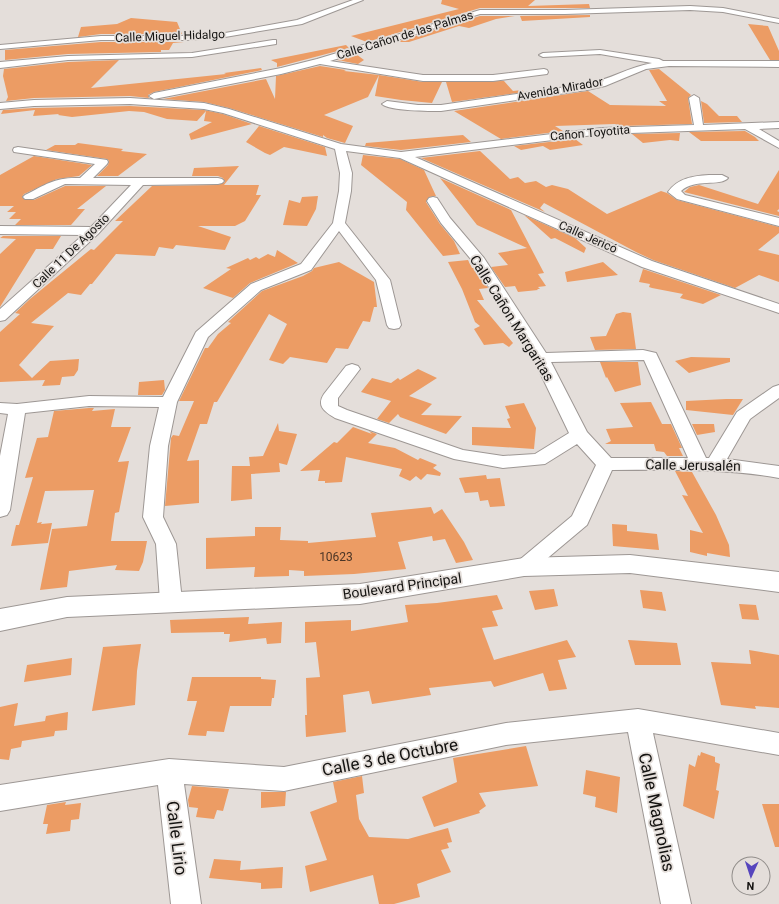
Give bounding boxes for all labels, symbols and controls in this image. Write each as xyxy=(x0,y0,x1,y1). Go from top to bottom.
street label: Calle Cañon de las Palmas xyxy=(335,8,475,62)
street label: Calle Miguel Hidalgo xyxy=(115,27,225,45)
street label: Avenida Mirador xyxy=(516,75,604,103)
street label: Cañon Toyotita xyxy=(549,123,631,143)
street label: Calle 11 De Agosto xyxy=(30,211,112,291)
street label: Calle Jericó xyxy=(557,218,620,256)
street label: Calle Cañon Margaritas xyxy=(467,252,557,384)
street label: Calle Jerusalén xyxy=(645,456,741,474)
house number: 10623 xyxy=(319,550,353,564)
street label: Boulevard Principal xyxy=(342,570,462,602)
street label: Calle 3 de Octubre xyxy=(320,734,460,780)
street label: Calle Magnolias xyxy=(635,751,679,873)
street label: Calle Lirio xyxy=(163,800,191,876)
north arrow xyxy=(731,856,771,896)
text: N xyxy=(746,879,755,892)

